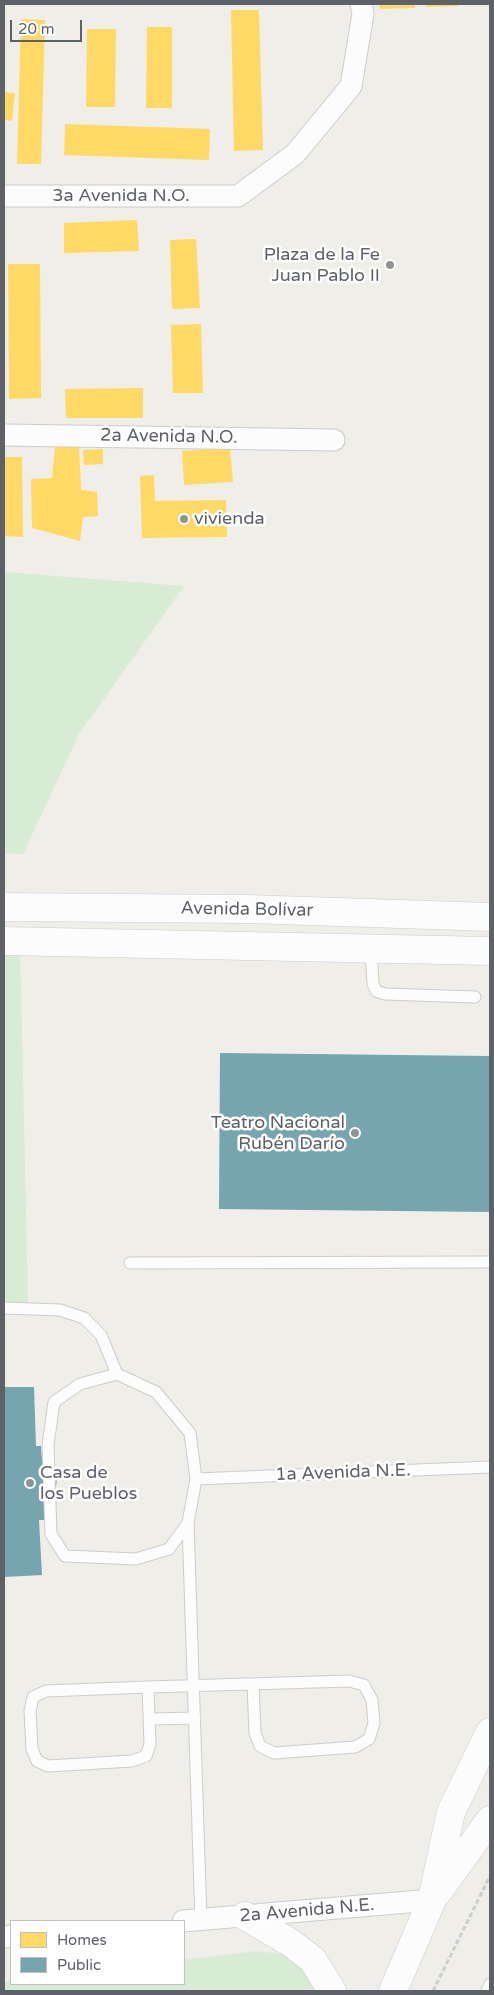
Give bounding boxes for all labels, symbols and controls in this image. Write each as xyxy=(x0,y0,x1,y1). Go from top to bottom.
scale bar xyxy=(12,10,85,42)
text: 20 m xyxy=(18,20,55,38)
street label: 3a Avenida N.O. xyxy=(52,185,190,207)
place label: Plaza de la Fe Juan Pablo II xyxy=(264,244,380,286)
marker: Plaza de la Fe Juan Pablo II xyxy=(384,259,396,271)
street label: 2a Avenida N.O. xyxy=(100,425,238,449)
place label: vivienda xyxy=(194,508,265,530)
marker: vivienda xyxy=(178,513,190,525)
street label: Avenida Bolívar xyxy=(180,898,314,922)
place label: Teatro Nacional Rubén Darío xyxy=(211,1112,345,1154)
marker: Teatro Nacional Rubén Darío xyxy=(349,1127,361,1139)
street label: 1a Avenida N.E. xyxy=(275,1460,411,1486)
place label: Casa de los Pueblos xyxy=(40,1462,137,1505)
marker: Casa de los Pueblos xyxy=(24,1477,36,1489)
street label: 2a Avenida N.E. xyxy=(239,1894,375,1928)
legend xyxy=(10,1920,185,1985)
text: Homes xyxy=(57,1931,107,1949)
text: Public xyxy=(57,1956,101,1974)

